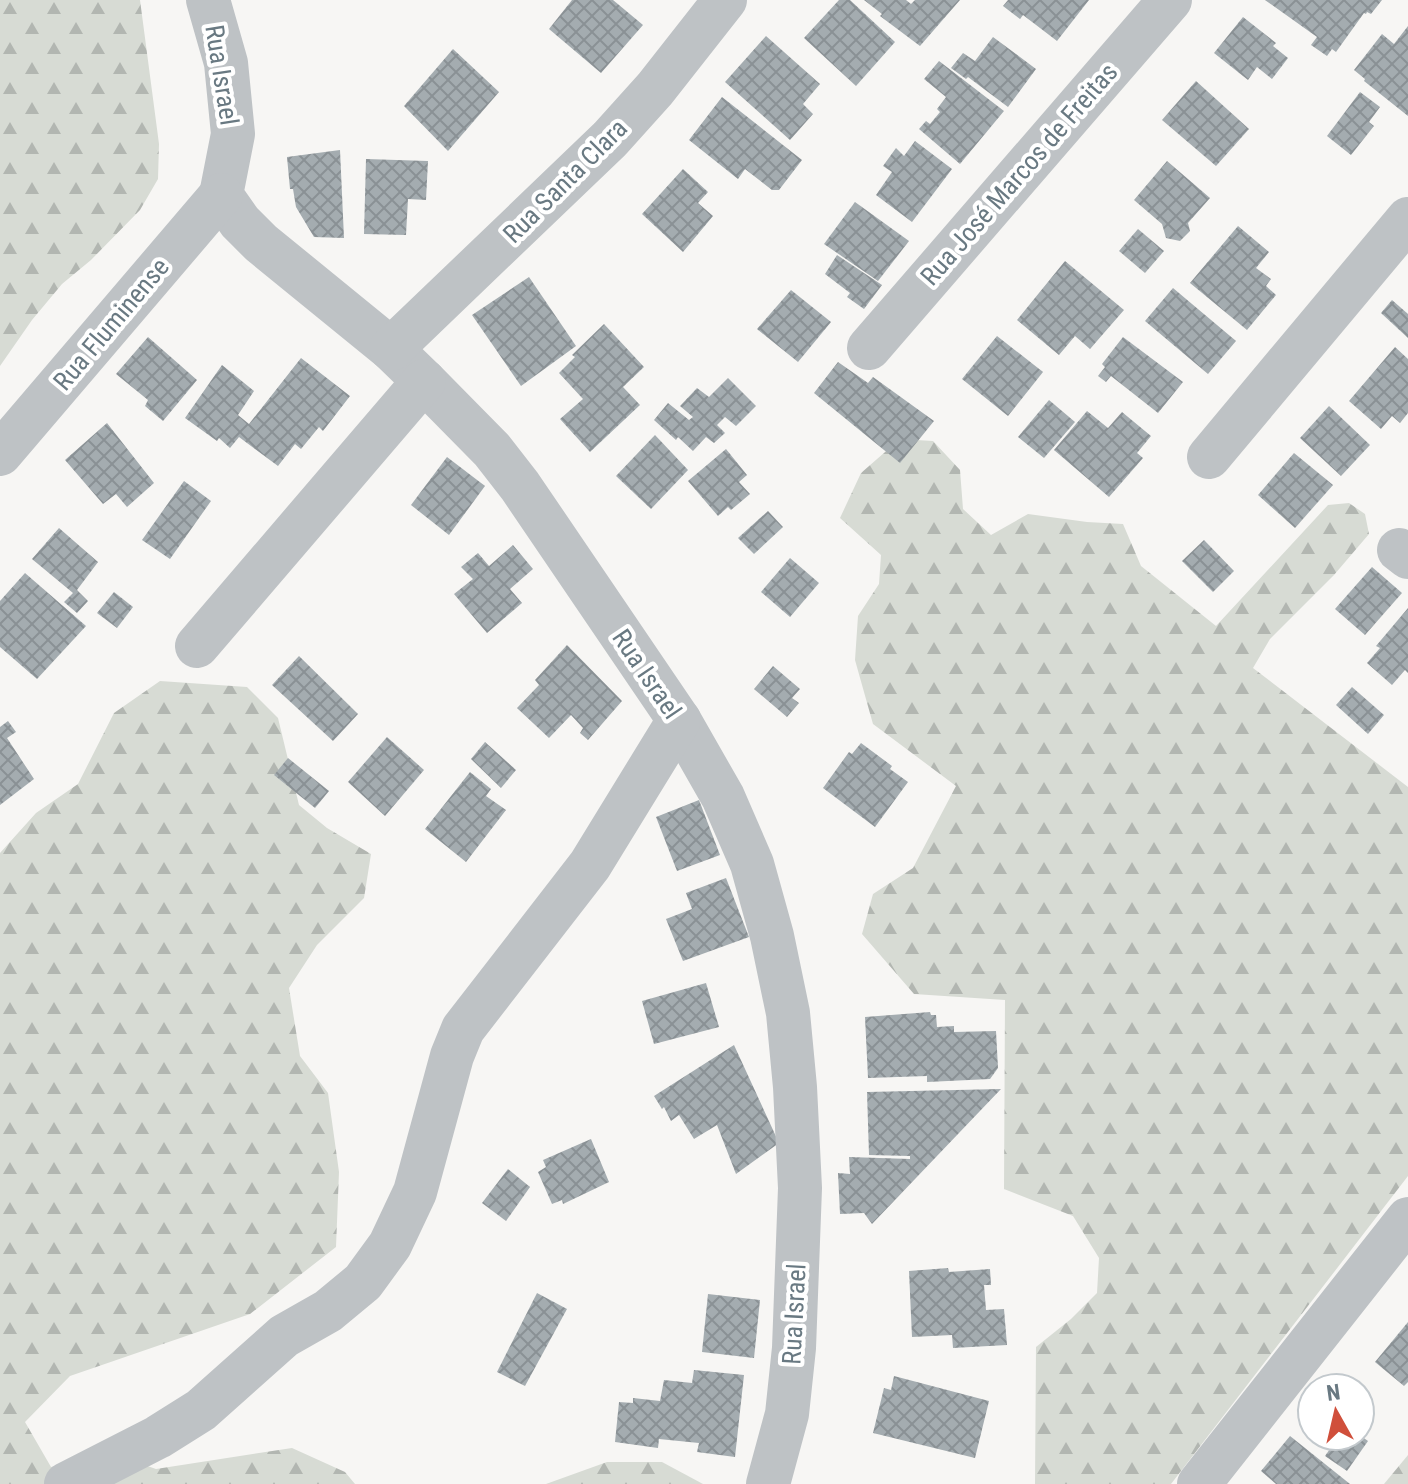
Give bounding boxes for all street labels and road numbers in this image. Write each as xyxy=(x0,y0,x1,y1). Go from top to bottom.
street label: Rua Israel xyxy=(199,23,245,127)
street label: Rua José Marcos de Freitas xyxy=(914,57,1124,291)
street label: Rua Santa Clara xyxy=(497,113,633,249)
street label: Rua Fluminense xyxy=(47,252,175,396)
street label: Rua Israel xyxy=(606,624,688,724)
street label: Rua Israel xyxy=(776,1263,812,1365)

